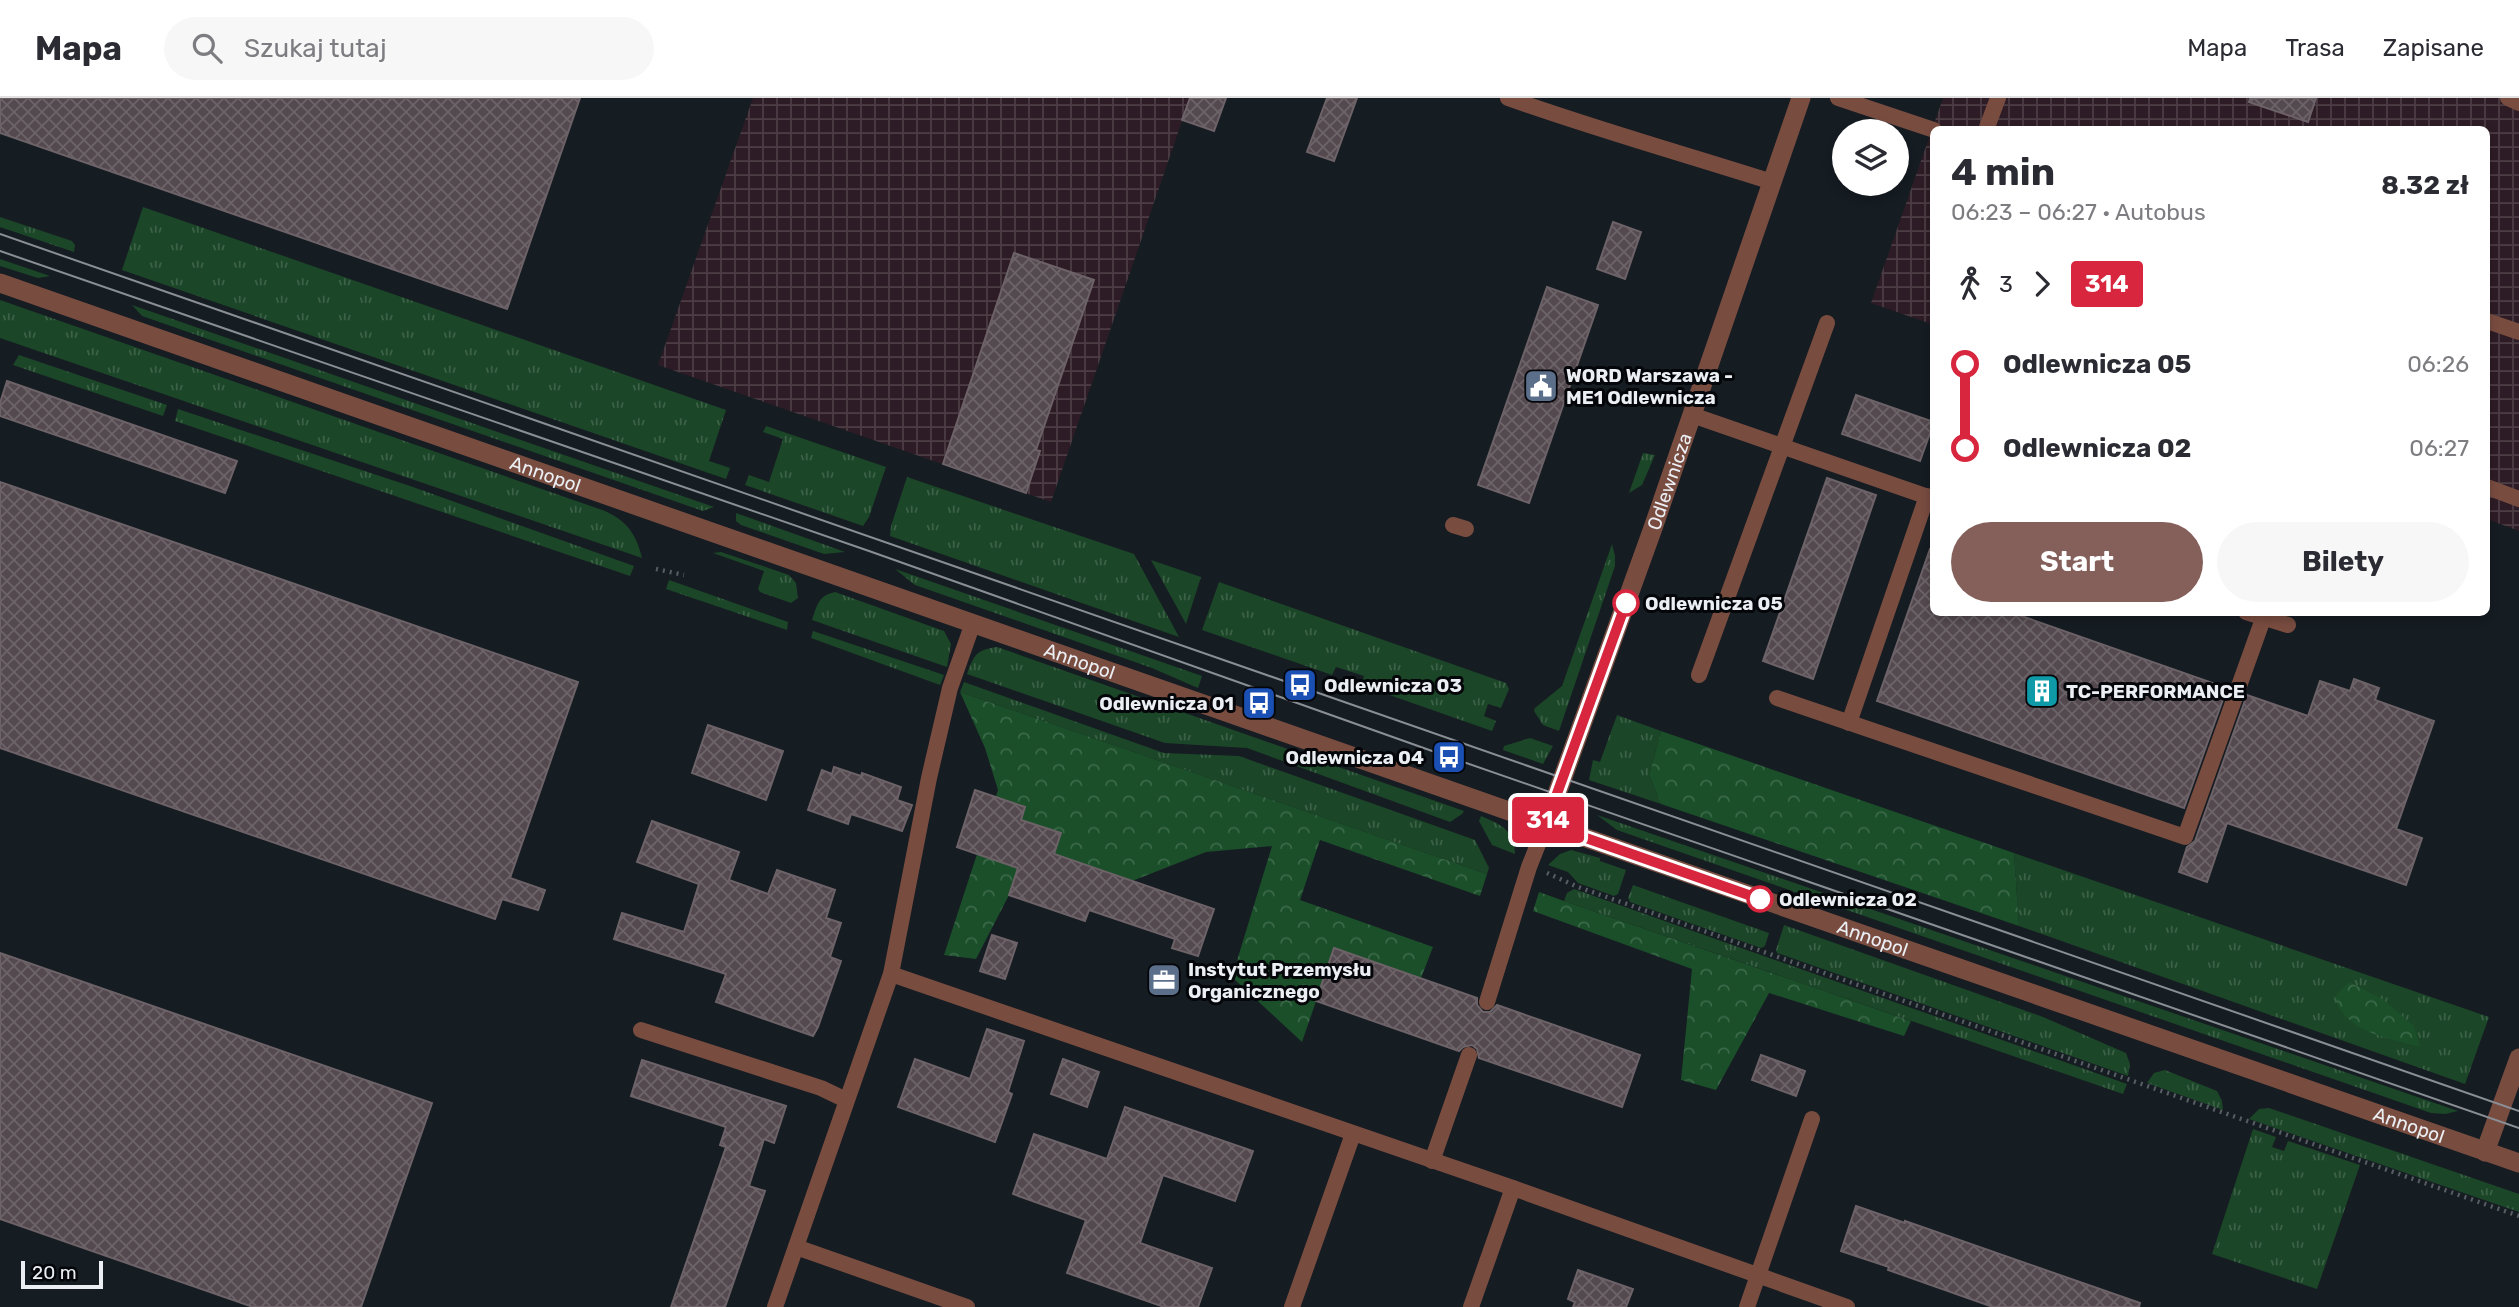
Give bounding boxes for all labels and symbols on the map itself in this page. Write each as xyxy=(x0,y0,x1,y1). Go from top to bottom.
place label: WORD Warszawa - ME1 Odlewnicza xyxy=(1566,364,1733,409)
public building icon: WORD Warszawa - ME1 Odlewnicza xyxy=(1522,367,1560,405)
street label: Odlewnicza xyxy=(1642,430,1696,533)
street label: Annopol xyxy=(507,451,584,497)
marker: Odlewnicza 05 xyxy=(1613,590,1639,616)
place label: Odlewnicza 05 xyxy=(1645,592,1783,615)
street label: Annopol xyxy=(1041,638,1118,684)
bus stop icon: Odlewnicza 03 xyxy=(1281,666,1319,704)
building icon: TC-PERFORMANCE xyxy=(2023,672,2061,710)
place label: Odlewnicza 03 xyxy=(1324,674,1462,697)
place label: TC-PERFORMANCE xyxy=(2066,680,2245,703)
bus stop icon: Odlewnicza 01 xyxy=(1240,684,1278,722)
place label: Odlewnicza 01 xyxy=(1099,692,1234,715)
bus stop icon: Odlewnicza 04 xyxy=(1430,738,1468,776)
place label: Odlewnicza 04 xyxy=(1286,746,1424,769)
line badge: 314 xyxy=(1508,797,1588,843)
marker: Odlewnicza 02 xyxy=(1747,886,1773,912)
place label: Odlewnicza 02 xyxy=(1779,888,1917,911)
street label: Annopol xyxy=(1834,915,1911,961)
place label: Instytut Przemysłu Organicznego xyxy=(1188,958,1371,1003)
office icon: Instytut Przemysłu Organicznego xyxy=(1145,961,1183,999)
street label: Annopol xyxy=(2371,1102,2448,1148)
scale bar xyxy=(21,1258,103,1290)

